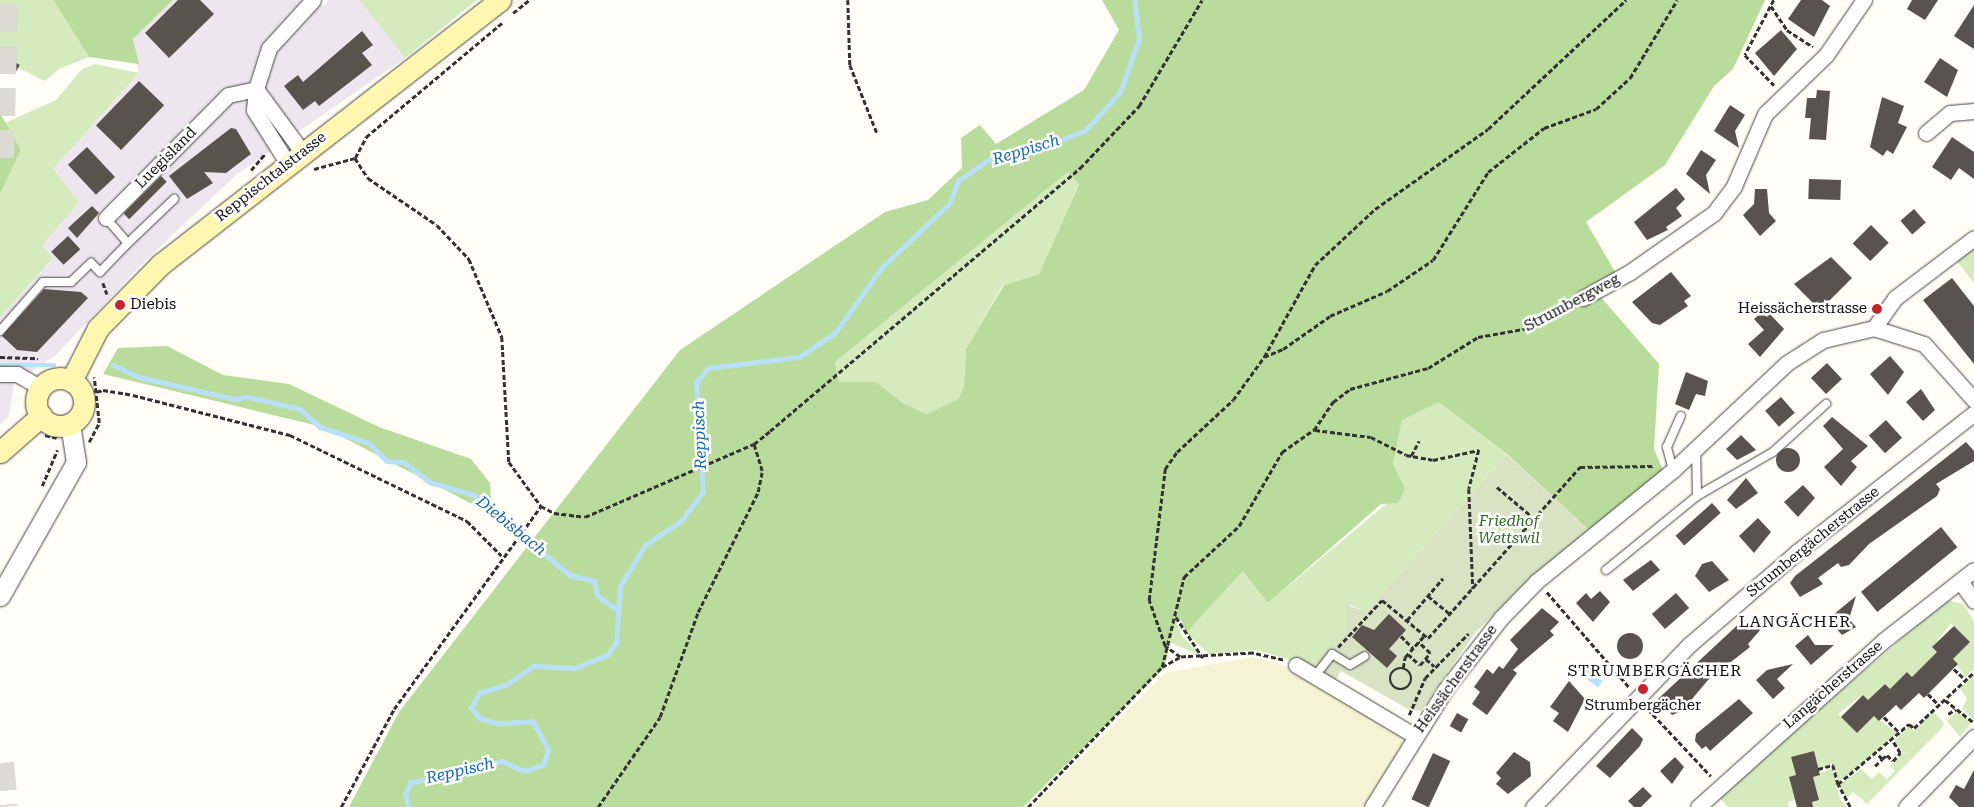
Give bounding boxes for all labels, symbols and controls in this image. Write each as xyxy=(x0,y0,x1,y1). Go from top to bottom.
street label: Luegisland xyxy=(132,124,200,192)
street label: Reppischtalstrasse xyxy=(212,128,330,226)
water label: Reppisch xyxy=(990,131,1062,169)
street label: Strumbergweg xyxy=(1521,270,1623,336)
place label: Diebis xyxy=(130,296,176,314)
marker: Diebis xyxy=(114,299,126,311)
place label: Heissächerstrasse xyxy=(1738,300,1867,318)
marker: Heissächerstrasse xyxy=(1871,303,1883,315)
water label: Reppisch xyxy=(689,400,711,470)
street label: Strumbergächerstrasse xyxy=(1743,483,1883,601)
water label: Diebisbach xyxy=(472,492,550,560)
park label: Friedhof Wettswil xyxy=(1478,512,1540,547)
district label: LANGÄCHER xyxy=(1738,612,1852,632)
street label: Heissächerstrasse xyxy=(1411,621,1501,737)
street label: Langächerstrasse xyxy=(1780,637,1886,733)
district label: STRUMBERGÄCHER xyxy=(1566,661,1744,681)
marker: Strumbergächer xyxy=(1637,683,1649,695)
place label: Strumbergächer xyxy=(1585,697,1701,715)
water label: Reppisch xyxy=(424,754,496,788)

